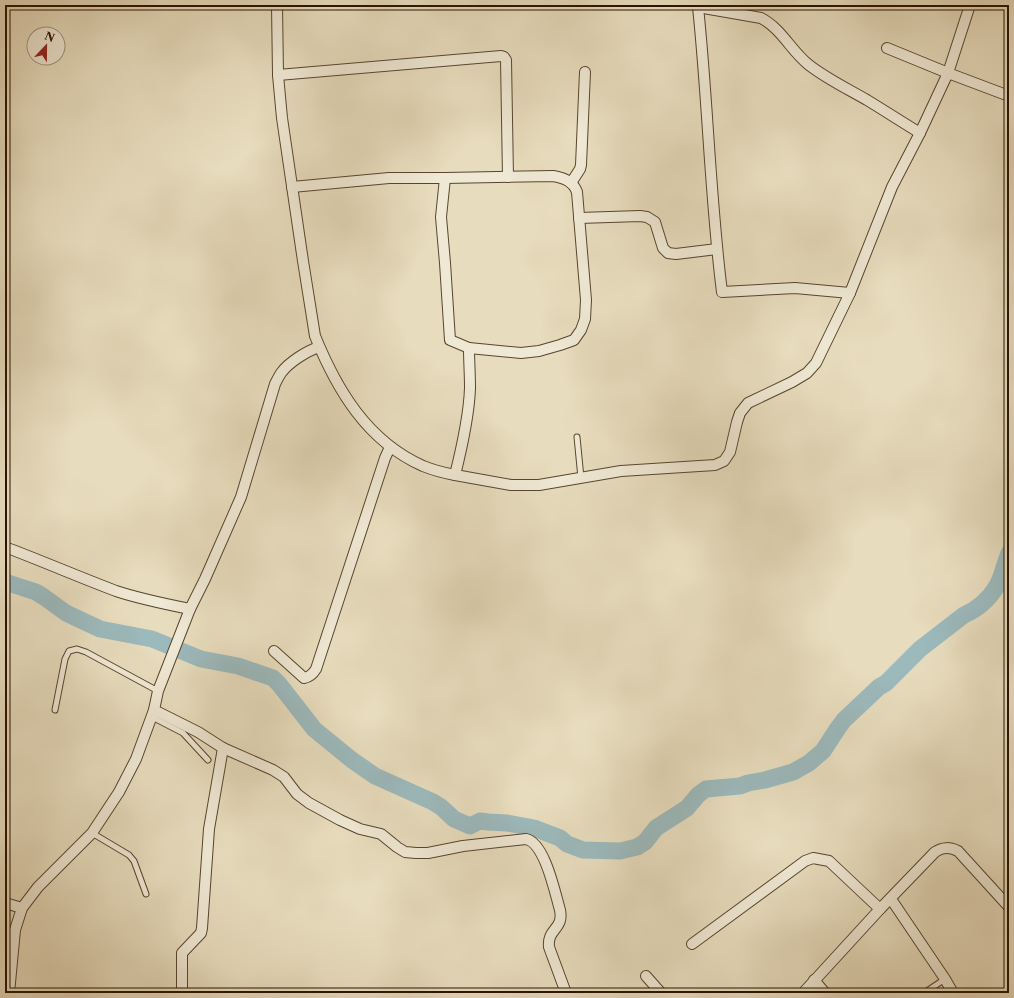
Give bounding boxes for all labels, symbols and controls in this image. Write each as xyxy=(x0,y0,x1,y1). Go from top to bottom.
north arrow xyxy=(26,26,66,66)
text: N xyxy=(43,28,57,45)

